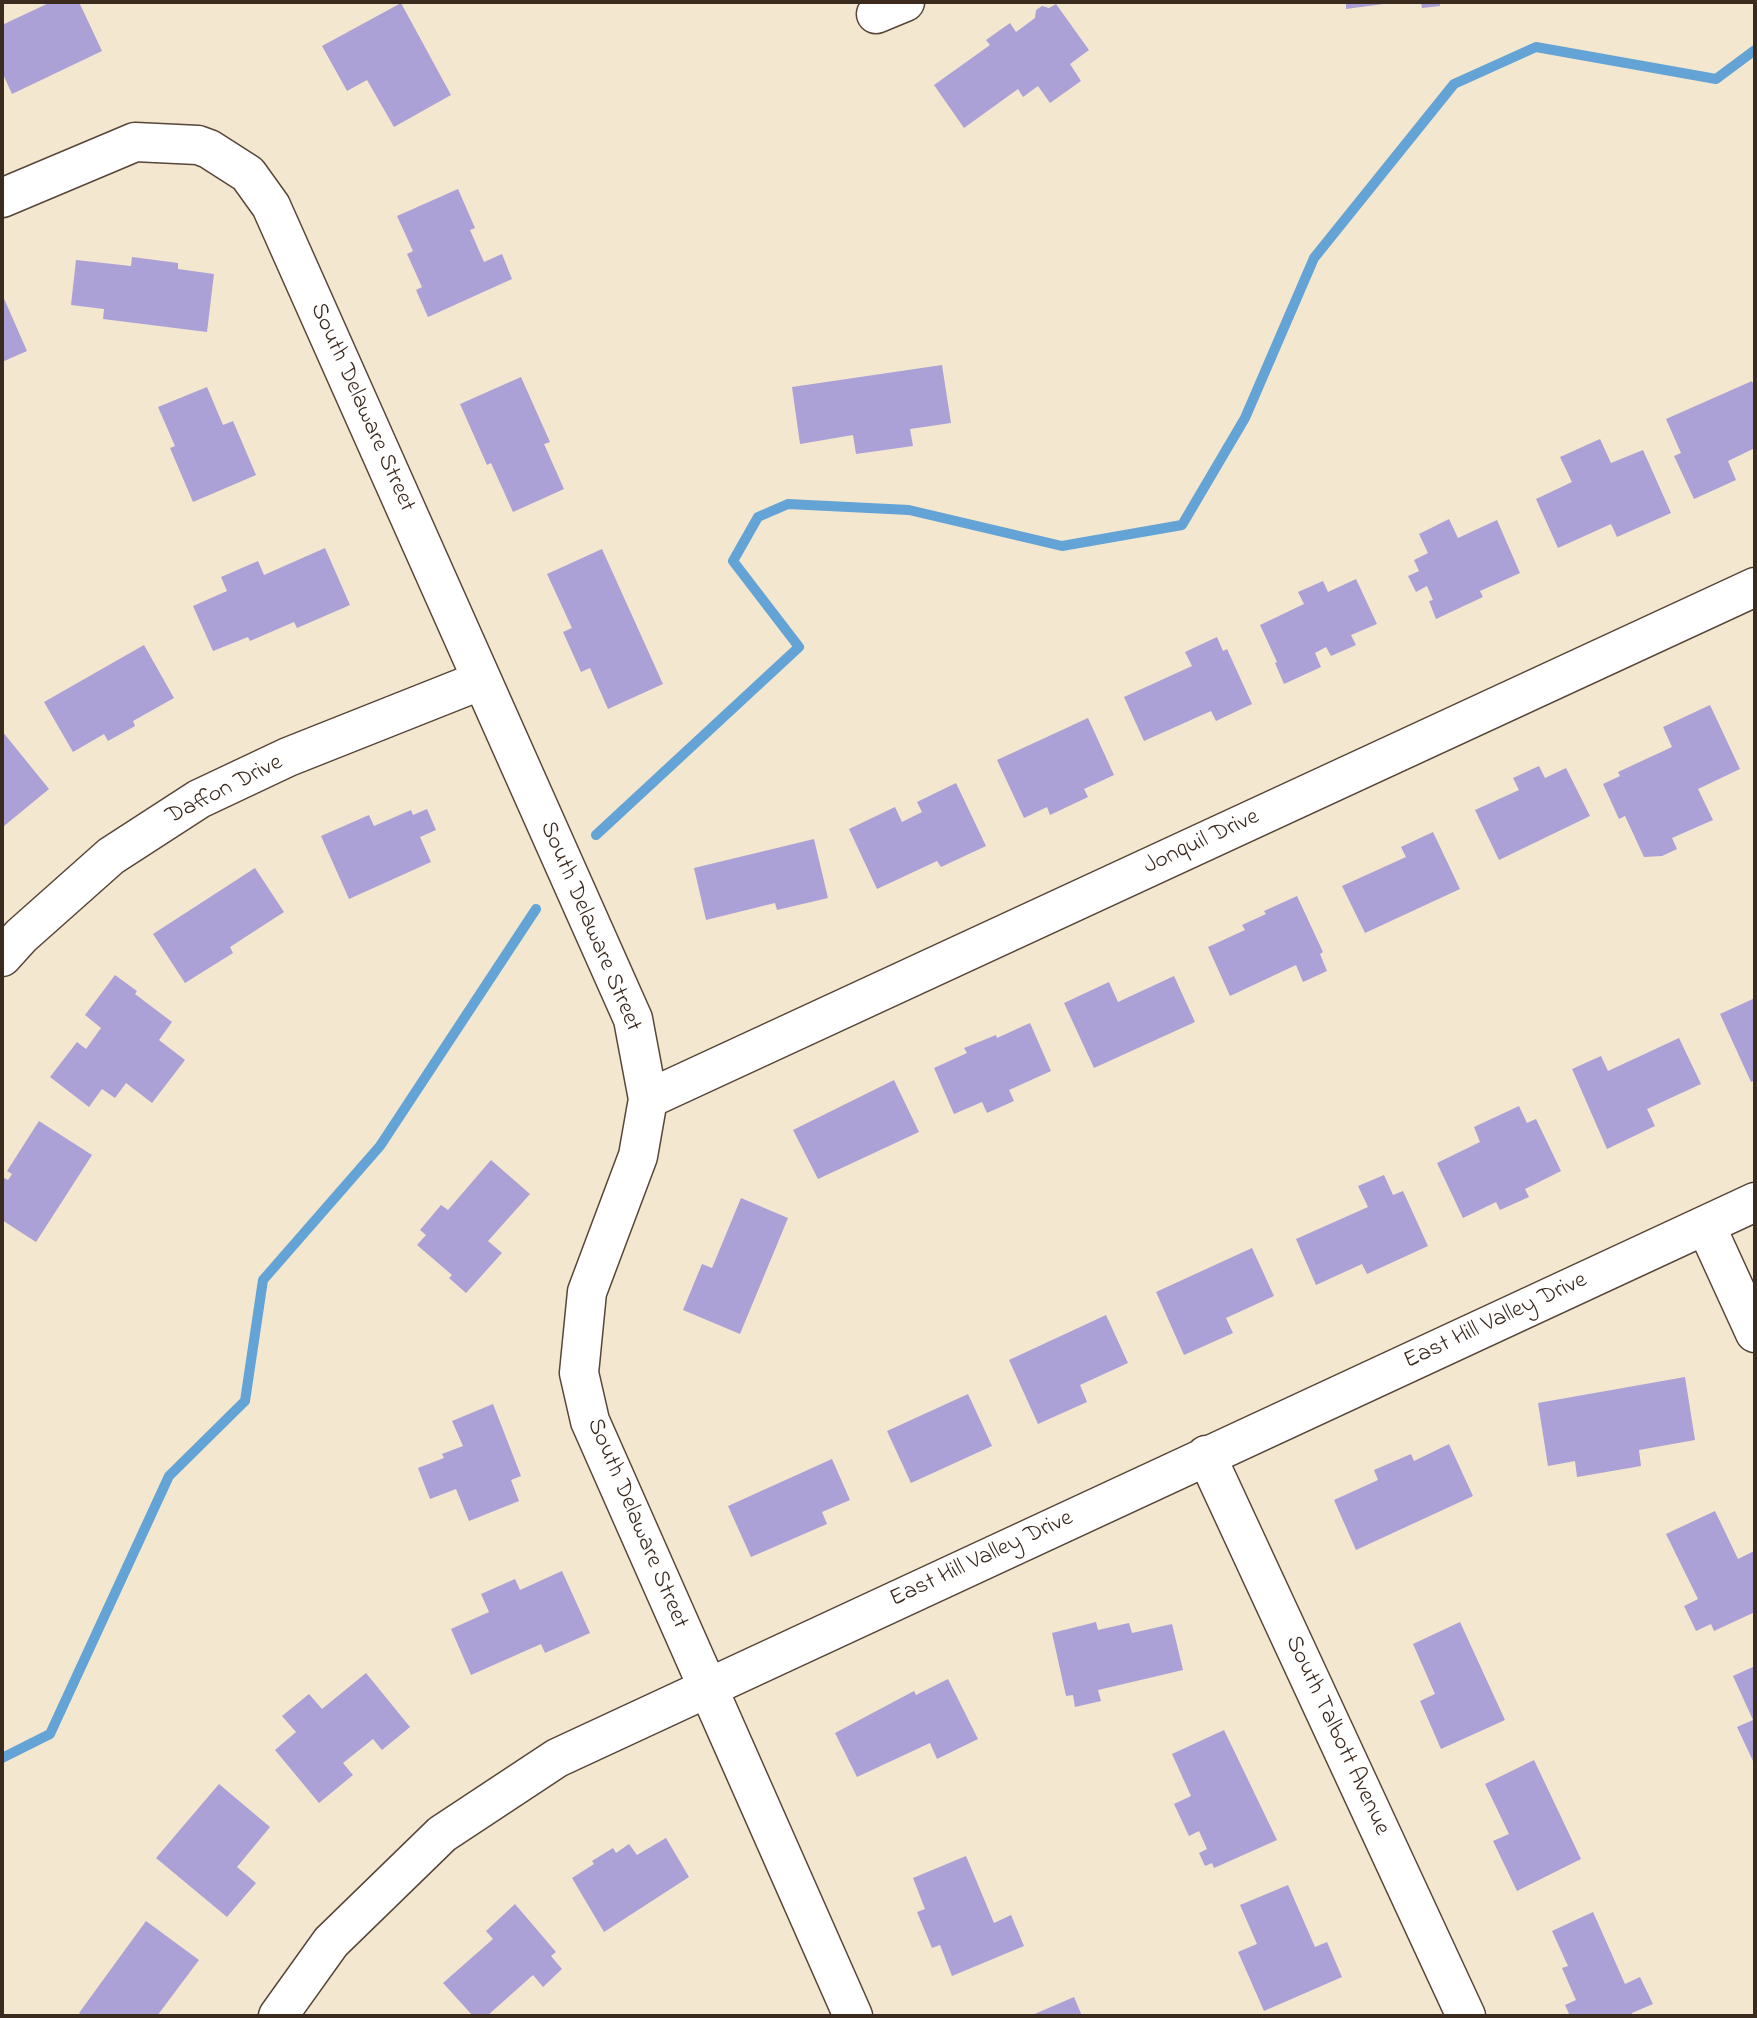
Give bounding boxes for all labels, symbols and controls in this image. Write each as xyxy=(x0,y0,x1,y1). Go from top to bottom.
street label: South Delaware Street xyxy=(302,299,420,517)
street label: Daffon Drive xyxy=(162,749,288,833)
street label: Jonquil Drive xyxy=(1140,804,1264,882)
street label: South Delaware Street xyxy=(532,817,646,1037)
street label: East Hill Valley Drive xyxy=(1400,1267,1592,1377)
street label: South Delaware Street xyxy=(579,1414,693,1634)
street label: East Hill Valley Drive xyxy=(886,1505,1078,1615)
street label: South Talbott Avenue xyxy=(1277,1632,1395,1840)

